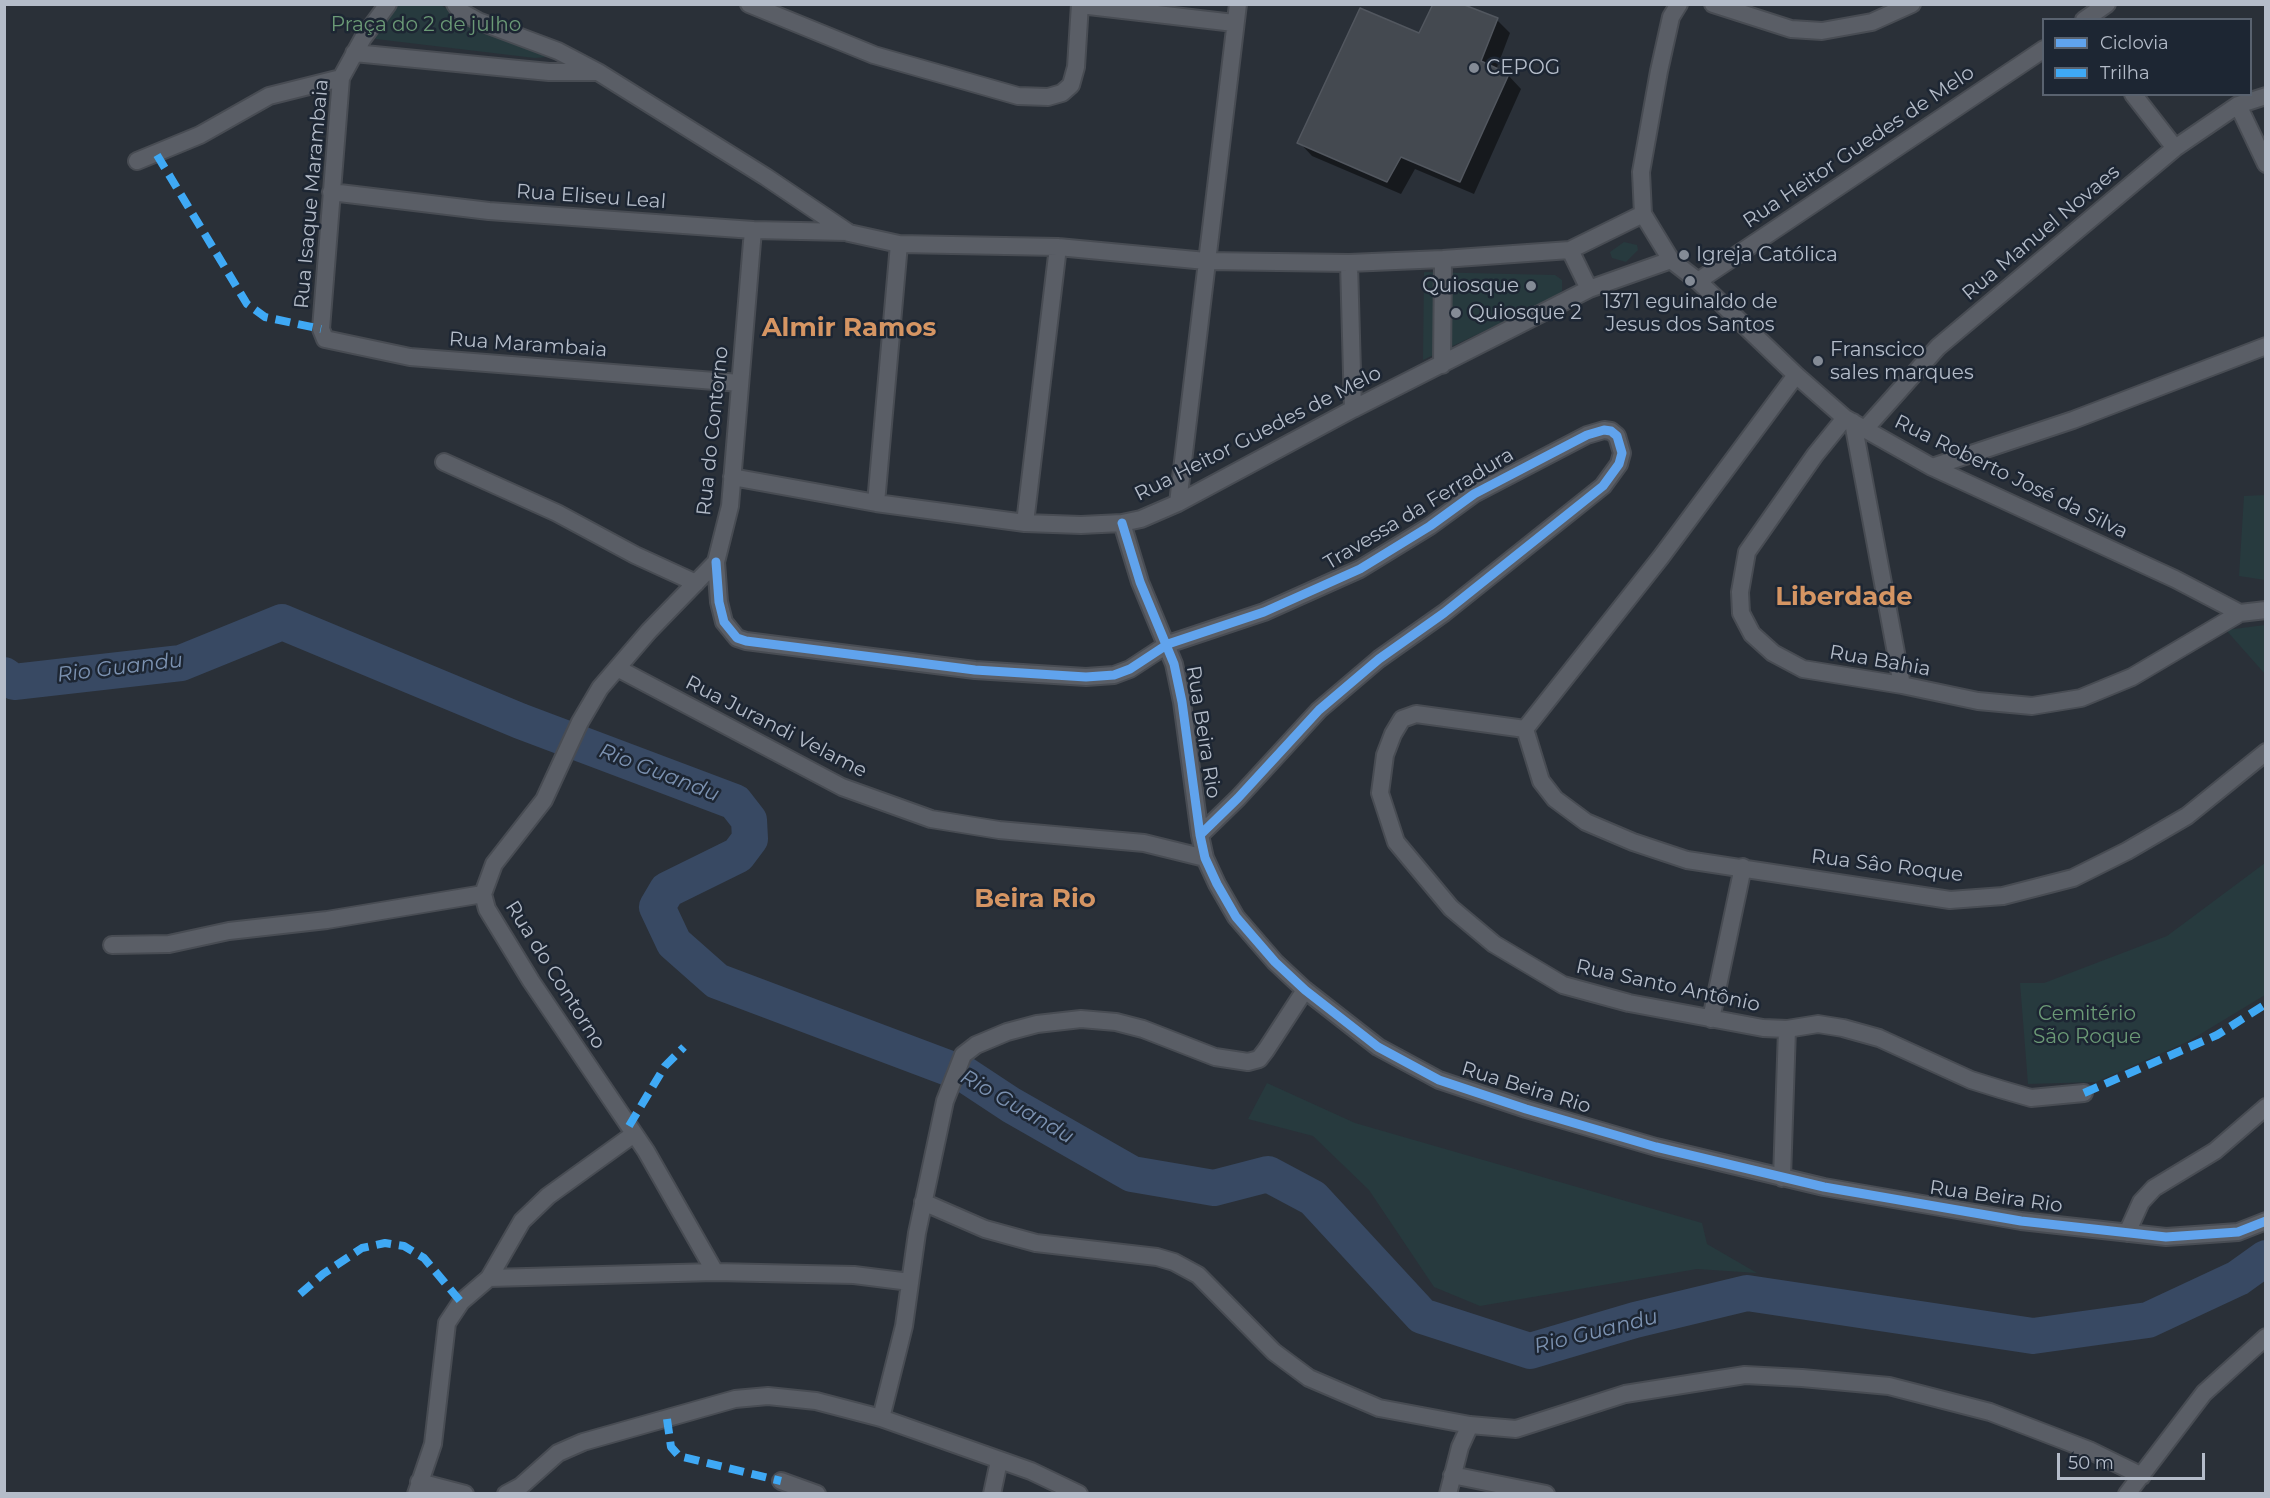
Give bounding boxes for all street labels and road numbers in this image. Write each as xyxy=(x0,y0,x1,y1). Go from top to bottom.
street label: Rua Heitor Guedes de Melo xyxy=(1739,61,1979,233)
street label: Rua Isaque Marambaia xyxy=(290,78,334,310)
street label: Rua Manuel Novaes xyxy=(1957,160,2125,306)
street label: Rua Eliseu Leal xyxy=(515,180,667,214)
street label: Rua Marambaia xyxy=(448,327,608,363)
street label: Rua do Contorno xyxy=(692,345,734,517)
street label: Rua Heitor Guedes de Melo xyxy=(1131,361,1385,507)
street label: Rua Roberto José da Silva xyxy=(1890,410,2132,544)
street label: Travessa da Ferradura xyxy=(1320,443,1518,575)
street label: Rua Bahia xyxy=(1827,640,1933,682)
street label: Rua Beira Rio xyxy=(1181,664,1225,800)
street label: Rua Jurandi Velame xyxy=(681,671,871,783)
street label: Rua Sâo Roque xyxy=(1810,845,1964,887)
street label: Rua do Contorno xyxy=(500,896,610,1054)
street label: Rua Santo Antônio xyxy=(1574,955,1762,1017)
street label: Rua Beira Rio xyxy=(1458,1057,1594,1119)
street label: Rua Beira Rio xyxy=(1928,1176,2064,1218)

